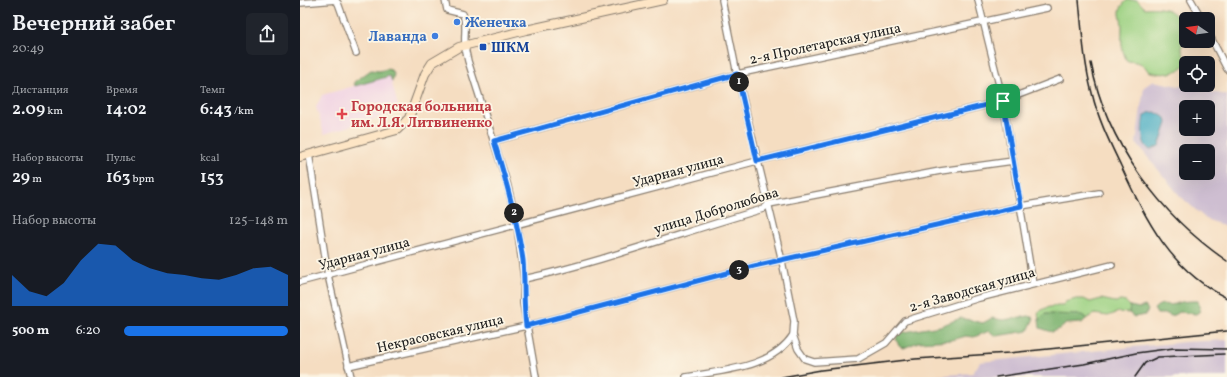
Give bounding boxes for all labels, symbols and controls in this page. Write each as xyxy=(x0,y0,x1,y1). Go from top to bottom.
text: Вечерний забег xyxy=(12,9,175,40)
north arrow xyxy=(1179,12,1215,48)
map controls xyxy=(1179,12,1215,180)
button: share xyxy=(246,13,288,55)
place label: Женечка xyxy=(465,14,527,33)
marker: Женечка xyxy=(452,17,462,27)
street label: 2-я Пролетарская улица xyxy=(748,19,903,70)
place label: Лаванда xyxy=(368,28,427,47)
marker: Лаванда xyxy=(430,31,440,41)
place label: ШКМ xyxy=(491,39,530,58)
text: 20:49 xyxy=(12,40,44,58)
marker: ШКМ xyxy=(478,42,488,52)
button: locate xyxy=(1179,56,1215,92)
pin: 1 xyxy=(729,72,749,92)
text: 1 xyxy=(737,74,741,89)
text: Дистанция xyxy=(12,83,69,98)
text: Время xyxy=(106,83,138,98)
text: Темп xyxy=(200,83,225,98)
pin xyxy=(986,84,1020,118)
icon: arrive xyxy=(992,90,1014,112)
text: 2.09 xyxy=(12,98,45,121)
text: 14:02 xyxy=(106,98,147,121)
text: 6:43 xyxy=(200,98,232,121)
place label: Городская больница им. Л.Я. Литвиненко xyxy=(351,98,492,133)
button: + xyxy=(1179,100,1215,136)
text: km xyxy=(45,104,63,119)
text: /km xyxy=(232,104,254,119)
marker: Городская больница им. Л.Я. Литвиненко xyxy=(336,108,348,120)
button: − xyxy=(1179,144,1215,180)
street label: Ударная улица xyxy=(631,150,726,193)
text: Набор высоты xyxy=(12,151,83,166)
text: Пульс xyxy=(106,151,136,166)
text: kcal xyxy=(200,151,220,166)
text: 29 xyxy=(12,166,30,189)
text: 163 xyxy=(106,166,130,189)
text: 153 xyxy=(200,166,224,189)
text: m xyxy=(30,172,42,187)
text: bpm xyxy=(130,172,155,187)
street label: улица Добролюбова xyxy=(652,183,781,239)
pin: 2 xyxy=(504,203,524,223)
text: 2 xyxy=(511,205,517,220)
text: Набор высоты xyxy=(12,212,96,230)
text: 125–148 m xyxy=(229,212,288,230)
street label: Ударная улица xyxy=(317,233,412,276)
pin: 3 xyxy=(729,260,749,280)
text: 3 xyxy=(736,262,742,277)
street label: 2-я Заводская улица xyxy=(907,263,1038,318)
street label: Некрасовская улица xyxy=(375,311,506,358)
text: 500 m xyxy=(12,322,49,340)
text: 6:20 xyxy=(76,322,100,340)

